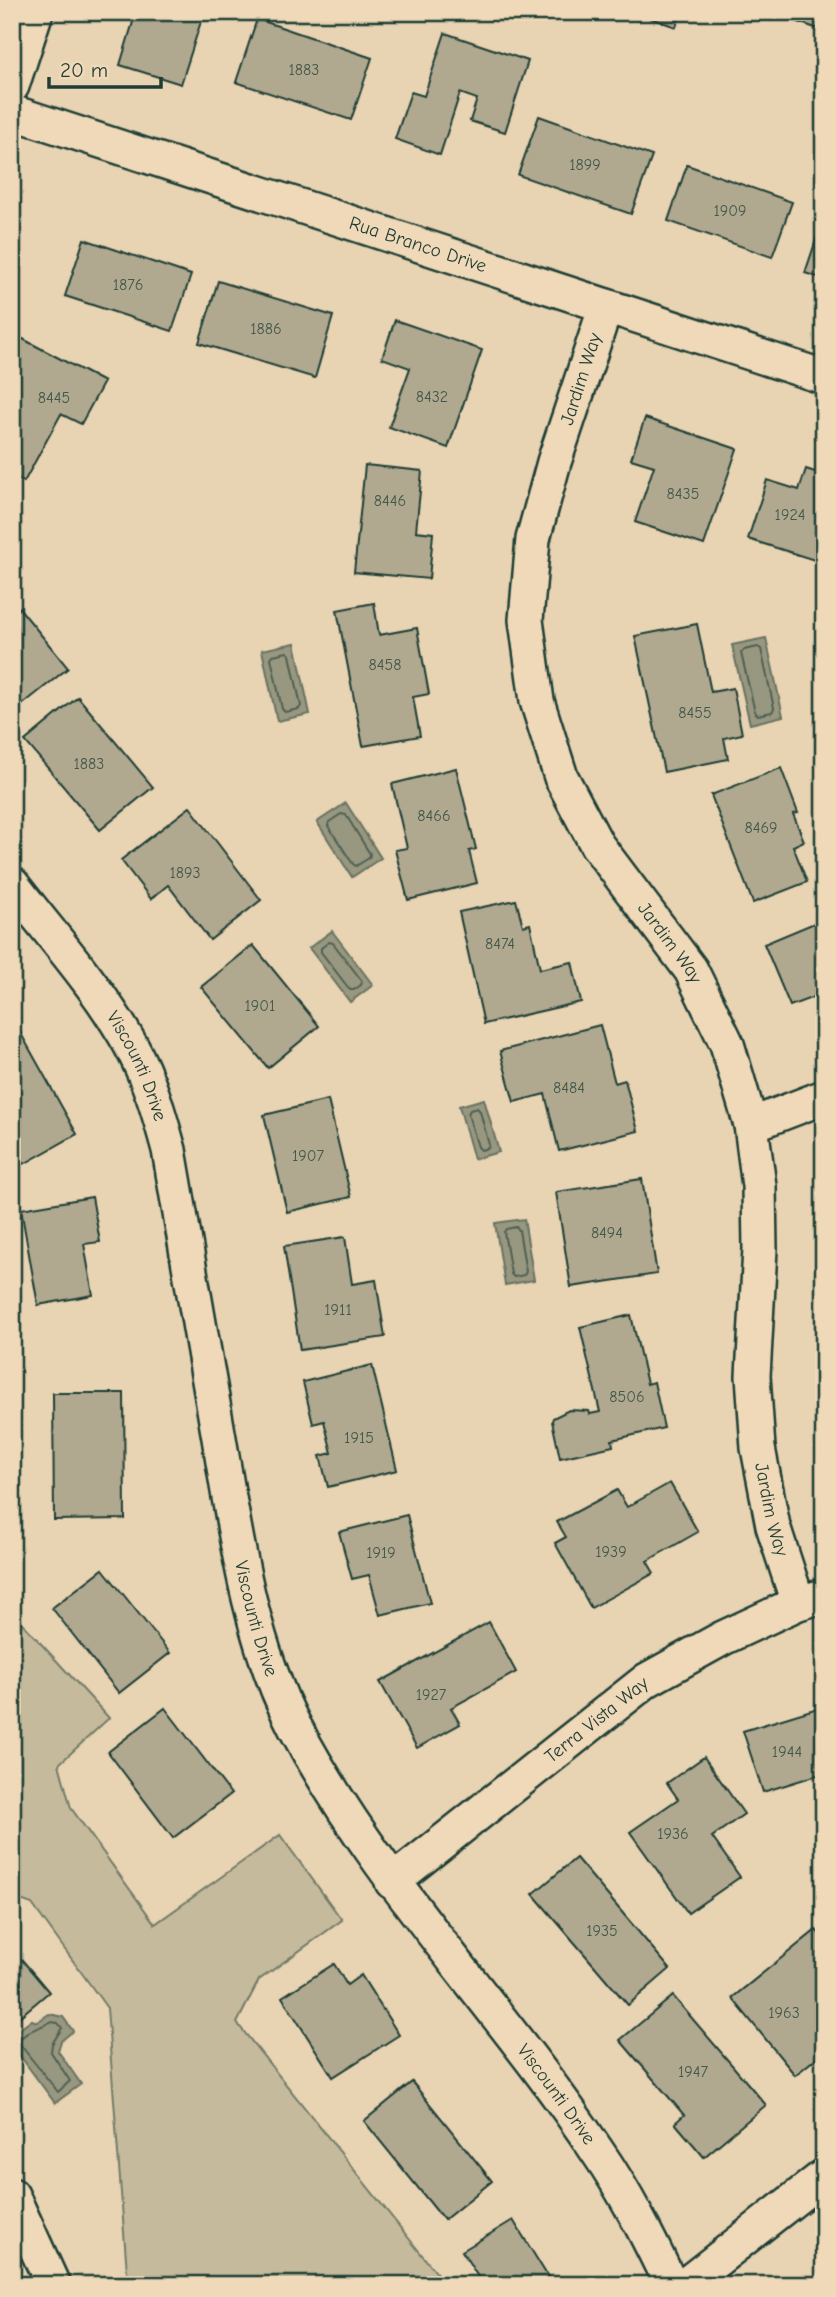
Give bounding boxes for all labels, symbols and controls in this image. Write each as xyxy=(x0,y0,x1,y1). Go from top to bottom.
scale bar xyxy=(49,46,161,90)
text: 20 m xyxy=(60,58,108,82)
house number: 1883 xyxy=(289,61,319,79)
house number: 1899 xyxy=(569,156,601,174)
house number: 1909 xyxy=(713,202,747,220)
street label: Rua Branco Drive xyxy=(347,212,489,277)
house number: 1876 xyxy=(113,276,143,294)
house number: 1886 xyxy=(250,320,282,338)
street label: Jardim Way xyxy=(556,330,606,428)
house number: 8432 xyxy=(416,388,448,406)
house number: 8445 xyxy=(38,389,70,407)
house number: 8435 xyxy=(667,485,699,503)
house number: 8446 xyxy=(374,492,406,510)
house number: 1924 xyxy=(775,506,805,524)
house number: 8458 xyxy=(369,656,401,674)
house number: 8455 xyxy=(678,704,712,722)
house number: 1883 xyxy=(74,755,104,773)
house number: 8466 xyxy=(417,807,451,825)
house number: 8469 xyxy=(744,819,778,837)
house number: 1893 xyxy=(169,864,201,882)
street label: Jardim Way xyxy=(633,898,707,987)
house number: 8474 xyxy=(485,935,515,953)
house number: 1901 xyxy=(245,997,275,1015)
street label: Viscounti Drive xyxy=(102,1007,171,1123)
house number: 8484 xyxy=(553,1079,585,1097)
house number: 1907 xyxy=(292,1147,324,1165)
house number: 8494 xyxy=(591,1224,623,1242)
house number: 1911 xyxy=(324,1301,352,1319)
house number: 8506 xyxy=(609,1388,645,1406)
house number: 1915 xyxy=(344,1429,374,1447)
street label: Jardim Way xyxy=(750,1461,793,1560)
house number: 1939 xyxy=(595,1543,627,1561)
house number: 1919 xyxy=(366,1544,396,1562)
street label: Viscounti Drive xyxy=(230,1559,283,1679)
street label: Terra Vista Way xyxy=(540,1672,653,1768)
house number: 1927 xyxy=(416,1686,447,1704)
house number: 1944 xyxy=(772,1743,802,1761)
house number: 1936 xyxy=(657,1825,689,1843)
house number: 1935 xyxy=(586,1922,618,1940)
house number: 1963 xyxy=(768,2004,800,2022)
street label: Viscounti Drive xyxy=(512,2040,600,2149)
house number: 1947 xyxy=(678,2063,708,2081)

